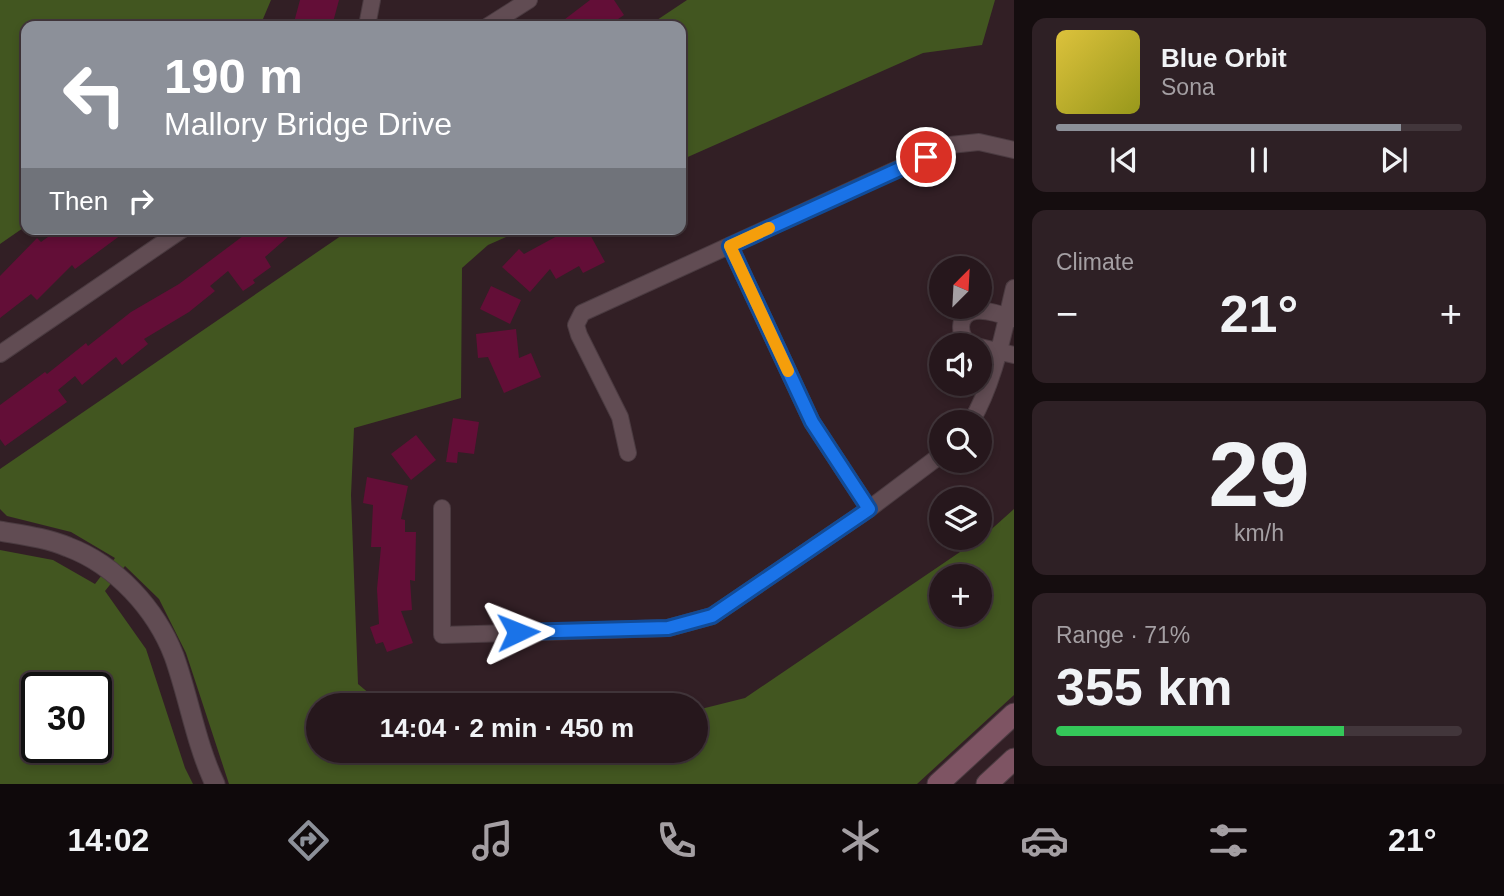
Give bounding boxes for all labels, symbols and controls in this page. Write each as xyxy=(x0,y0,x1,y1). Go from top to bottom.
text: Blue Orbit xyxy=(1161,43,1287,73)
icon: left xyxy=(49,49,140,140)
text: 190 m xyxy=(164,49,303,103)
text: Sona xyxy=(1161,74,1215,100)
text: Mallory Bridge Drive xyxy=(164,106,452,142)
pin xyxy=(896,127,956,187)
icon: arrive xyxy=(907,138,945,176)
icon: previous xyxy=(1105,141,1143,179)
icon: pause xyxy=(1240,141,1278,179)
icon: next xyxy=(1375,141,1413,179)
icon: right xyxy=(122,182,160,220)
text: Then xyxy=(49,186,108,216)
text: Climate xyxy=(1056,249,1134,275)
north arrow xyxy=(929,256,992,318)
map controls xyxy=(929,256,992,627)
text: 21° xyxy=(1220,285,1298,343)
text: − xyxy=(1056,293,1078,335)
text: + xyxy=(1440,293,1462,335)
button: sound xyxy=(929,333,992,396)
button: search xyxy=(929,410,992,473)
text: 29 xyxy=(1208,424,1310,525)
button: layers xyxy=(929,487,992,550)
text: km/h xyxy=(1234,520,1284,546)
button: + xyxy=(929,564,992,627)
position arrow xyxy=(481,595,555,669)
text: Range · 71% xyxy=(1056,622,1190,648)
text: 355 km xyxy=(1056,658,1232,716)
speed limit sign: 30 xyxy=(21,672,112,763)
text: 14:04 · 2 min · 450 m xyxy=(380,713,634,743)
icon: directions xyxy=(284,816,333,865)
icon: music xyxy=(468,816,517,865)
icon: phone xyxy=(652,816,701,865)
icon: climate xyxy=(836,816,885,865)
icon: car xyxy=(1020,816,1069,865)
icon: filters xyxy=(1204,816,1253,865)
text: 14:02 xyxy=(67,822,149,858)
text: 21° xyxy=(1388,822,1437,858)

